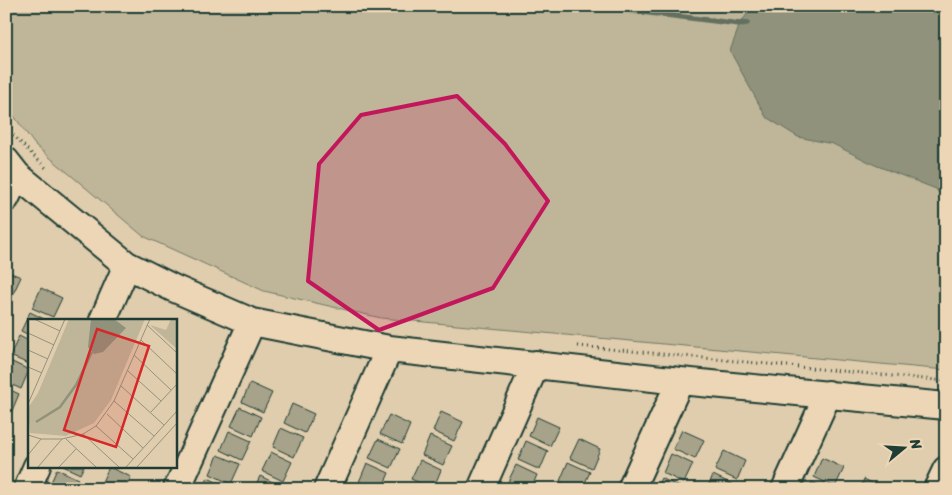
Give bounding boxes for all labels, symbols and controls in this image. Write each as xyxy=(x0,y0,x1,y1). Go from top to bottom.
inset map xyxy=(28,319,176,468)
north arrow xyxy=(880,422,930,472)
text: N xyxy=(902,435,929,453)

